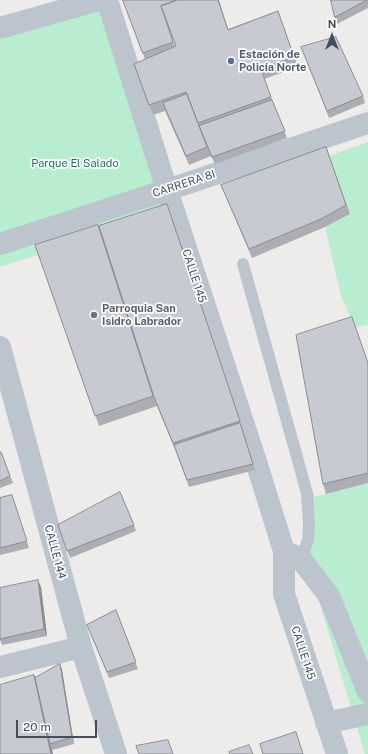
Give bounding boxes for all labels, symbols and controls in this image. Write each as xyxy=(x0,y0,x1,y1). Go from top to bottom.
north arrow xyxy=(312,16,352,56)
text: N xyxy=(328,18,336,30)
place label: Estación de Policía Norte xyxy=(239,48,306,74)
marker: Estación de Policía Norte xyxy=(226,56,236,66)
park label: Parque El Salado xyxy=(31,157,119,171)
street label: CARRERA 8I xyxy=(151,168,217,200)
street label: CALLE 145 xyxy=(179,247,209,305)
place label: Parroquia San Isidro Labrador xyxy=(102,302,182,328)
marker: Parroquia San Isidro Labrador xyxy=(89,310,99,320)
street label: CALLE 144 xyxy=(41,523,69,581)
street label: CALLE 145 xyxy=(288,624,318,682)
scale bar xyxy=(18,712,99,738)
text: 20 m xyxy=(23,720,51,734)

